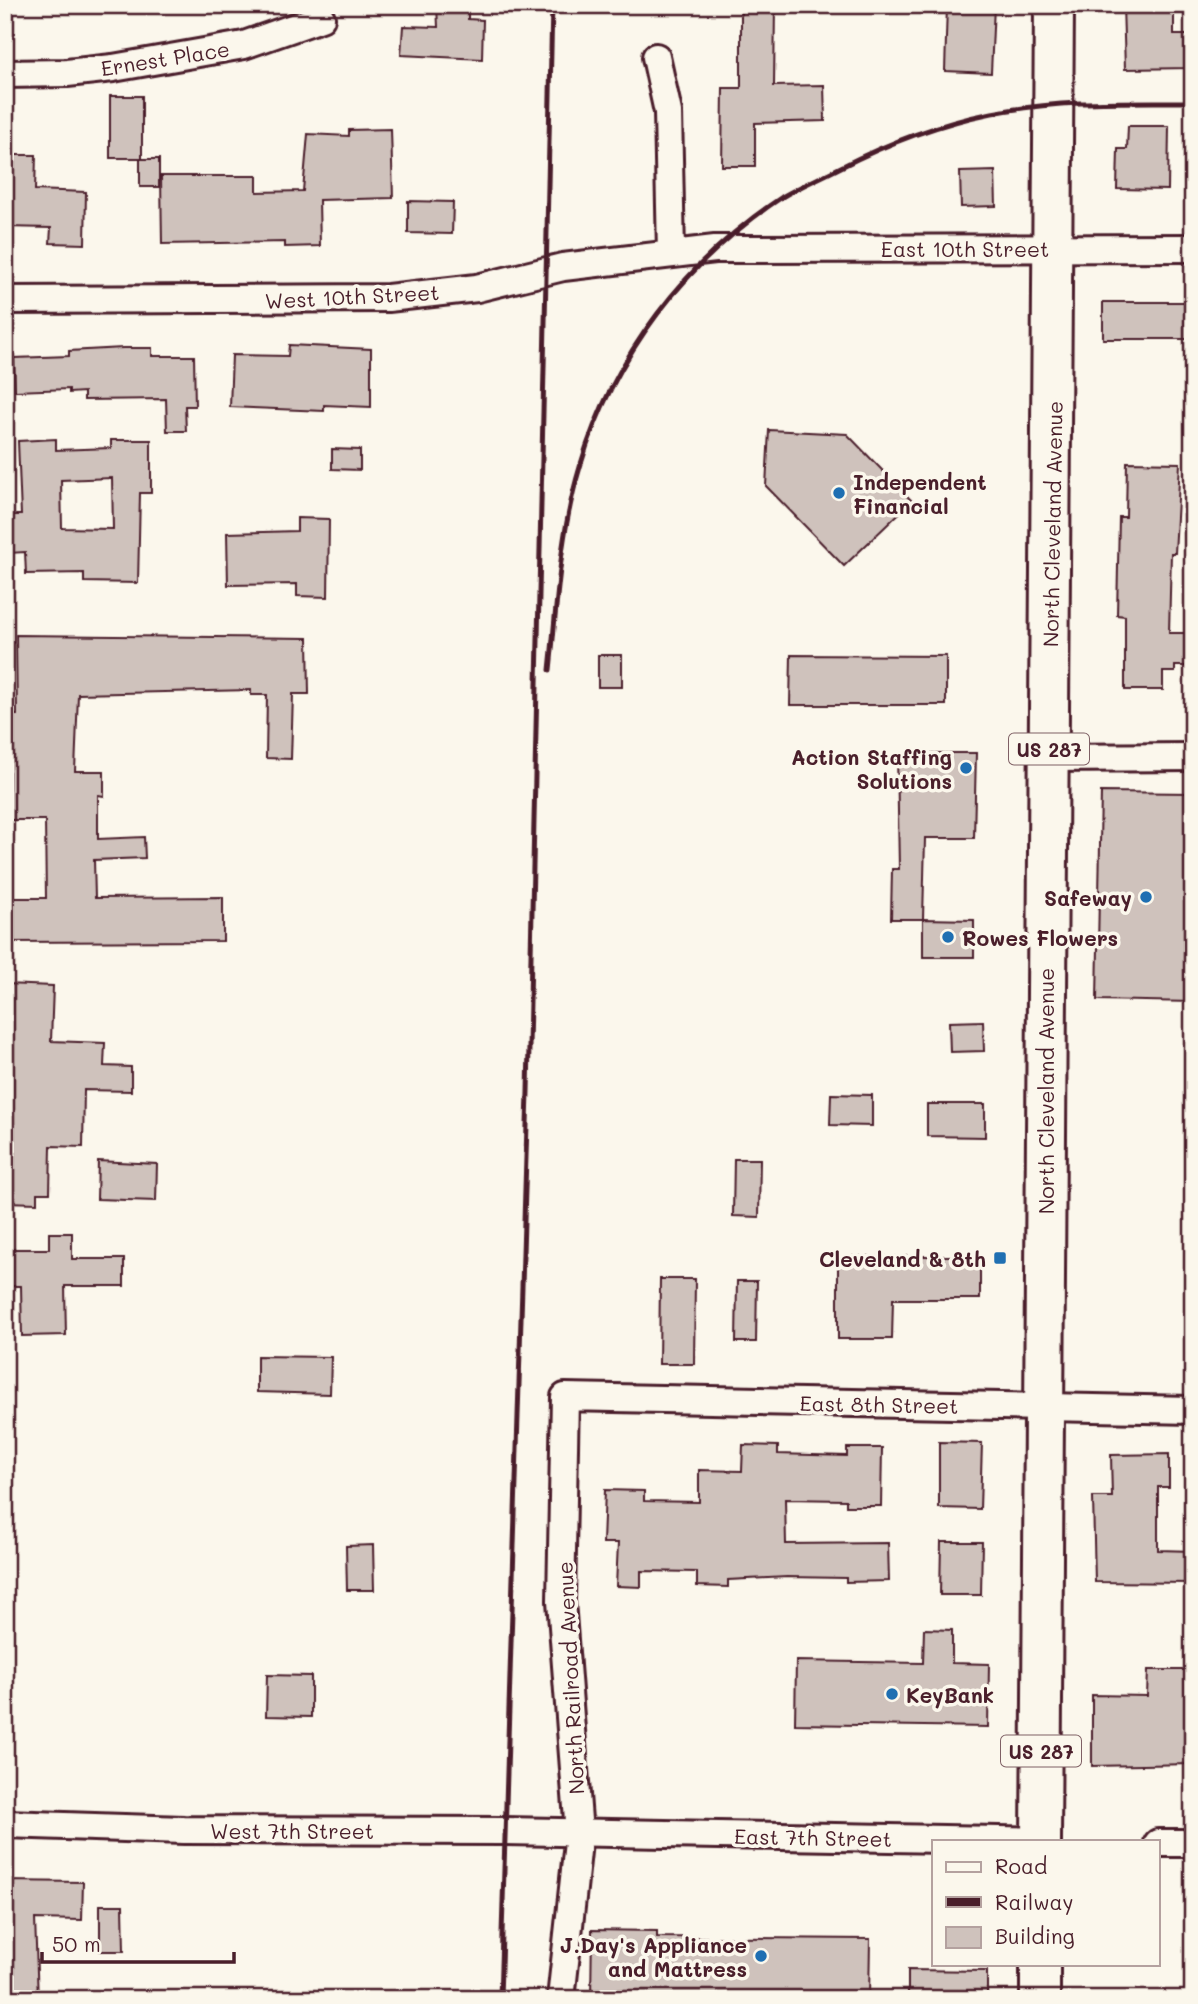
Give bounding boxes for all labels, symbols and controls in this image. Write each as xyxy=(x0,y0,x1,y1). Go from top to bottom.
street label: Ernest Place xyxy=(99,35,231,81)
street label: East 10th Street xyxy=(881,235,1049,262)
street label: West 10th Street xyxy=(264,278,440,314)
street label: North Cleveland Avenue xyxy=(1036,401,1068,647)
place label: Independent Financial xyxy=(853,468,987,519)
marker: Independent Financial xyxy=(831,485,847,501)
road number: US 287 xyxy=(1009,734,1089,764)
place label: Action Staffing Solutions xyxy=(791,743,952,794)
marker: Action Staffing Solutions xyxy=(958,760,974,776)
place label: Safeway xyxy=(1044,884,1132,912)
marker: Safeway xyxy=(1138,889,1154,905)
place label: Rowes Flowers xyxy=(962,924,1118,951)
marker: Rowes Flowers xyxy=(940,929,956,945)
street label: North Cleveland Avenue xyxy=(1032,968,1059,1214)
place label: Cleveland & 8th xyxy=(819,1245,986,1272)
marker: Cleveland & 8th xyxy=(992,1250,1008,1266)
street label: East 8th Street xyxy=(799,1389,959,1419)
street label: North Railroad Avenue xyxy=(550,1561,590,1795)
place label: KeyBank xyxy=(906,1681,994,1709)
marker: KeyBank xyxy=(884,1686,900,1702)
road number: US 287 xyxy=(1001,1736,1081,1766)
street label: West 7th Street xyxy=(210,1817,374,1844)
street label: East 7th Street xyxy=(734,1822,892,1852)
legend xyxy=(932,1840,1160,1966)
text: Road xyxy=(995,1852,1047,1879)
text: Railway xyxy=(995,1888,1074,1915)
scale bar xyxy=(42,1920,234,1964)
text: Building xyxy=(995,1922,1075,1949)
text: 50 m xyxy=(52,1930,101,1957)
place label: J.Day's Appliance and Mattress xyxy=(560,1931,747,1982)
marker: J.Day's Appliance and Mattress xyxy=(753,1948,769,1964)

